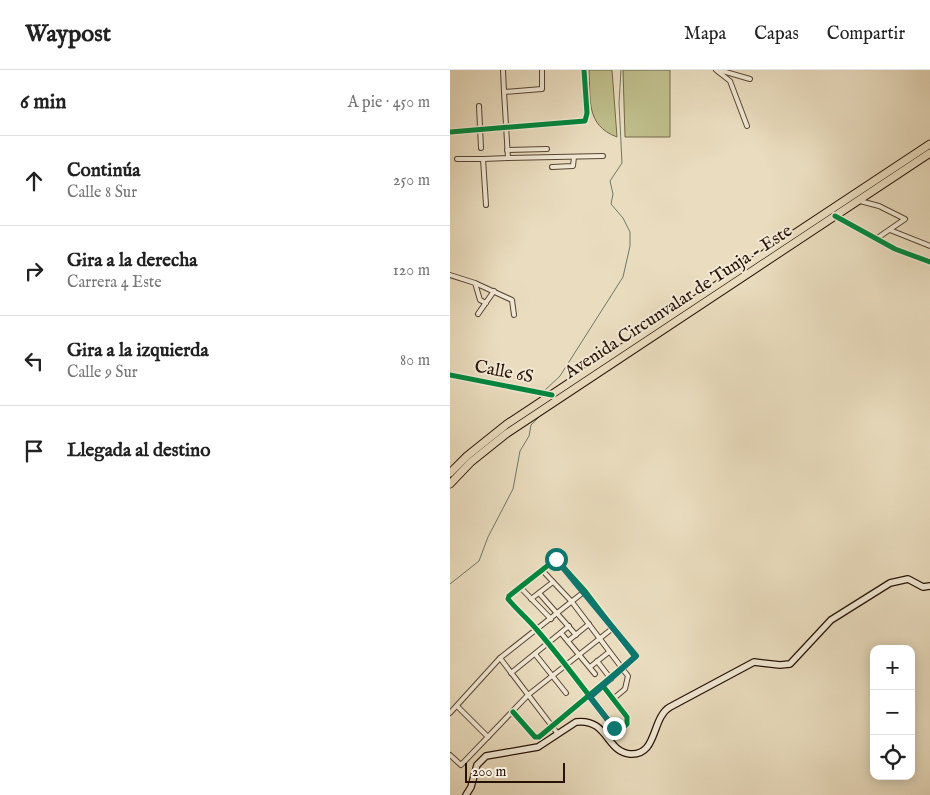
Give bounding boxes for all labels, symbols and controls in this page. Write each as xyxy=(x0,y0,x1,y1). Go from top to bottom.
text: Waypost xyxy=(25,19,111,50)
text: Mapa xyxy=(684,23,726,46)
text: Capas xyxy=(754,23,799,46)
text: Compartir xyxy=(827,23,905,46)
text: 6 min xyxy=(20,89,66,116)
text: A pie · 450 m xyxy=(348,93,430,113)
text: Continúa xyxy=(67,159,141,183)
icon: ahead xyxy=(20,167,48,195)
text: 250 m xyxy=(393,171,430,191)
text: Calle 8 Sur xyxy=(67,183,137,203)
street label: Avenida Circunvalar de Tunja - Este xyxy=(560,220,797,385)
text: Gira a la derecha xyxy=(67,249,197,273)
icon: right xyxy=(20,257,48,285)
text: 120 m xyxy=(393,261,430,281)
text: Carrera 4 Este xyxy=(67,273,162,293)
text: Gira a la izquierda xyxy=(67,339,209,363)
icon: left xyxy=(20,347,48,375)
text: 80 m xyxy=(400,351,430,371)
street label: Calle 6S xyxy=(472,356,535,389)
text: Calle 9 Sur xyxy=(67,363,138,383)
icon: arrive xyxy=(20,437,48,465)
text: Llegada al destino xyxy=(67,439,210,463)
route start xyxy=(545,548,568,571)
map controls xyxy=(870,645,915,780)
button: + xyxy=(870,645,915,690)
button: − xyxy=(870,690,915,735)
route end xyxy=(603,717,626,740)
button: locate xyxy=(870,735,915,780)
scale bar xyxy=(465,760,565,783)
text: 200 m xyxy=(472,763,506,781)

